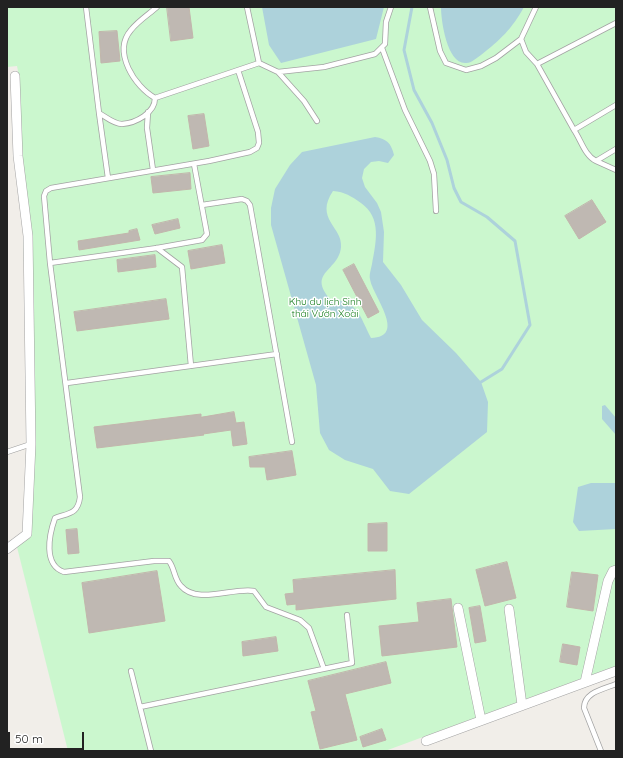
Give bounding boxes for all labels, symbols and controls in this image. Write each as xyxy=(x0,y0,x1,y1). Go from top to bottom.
park label: Khu du lịch Sinh thái Vườn Xoài xyxy=(289,296,361,320)
scale bar xyxy=(10,724,86,750)
text: 50 m xyxy=(15,731,43,746)

